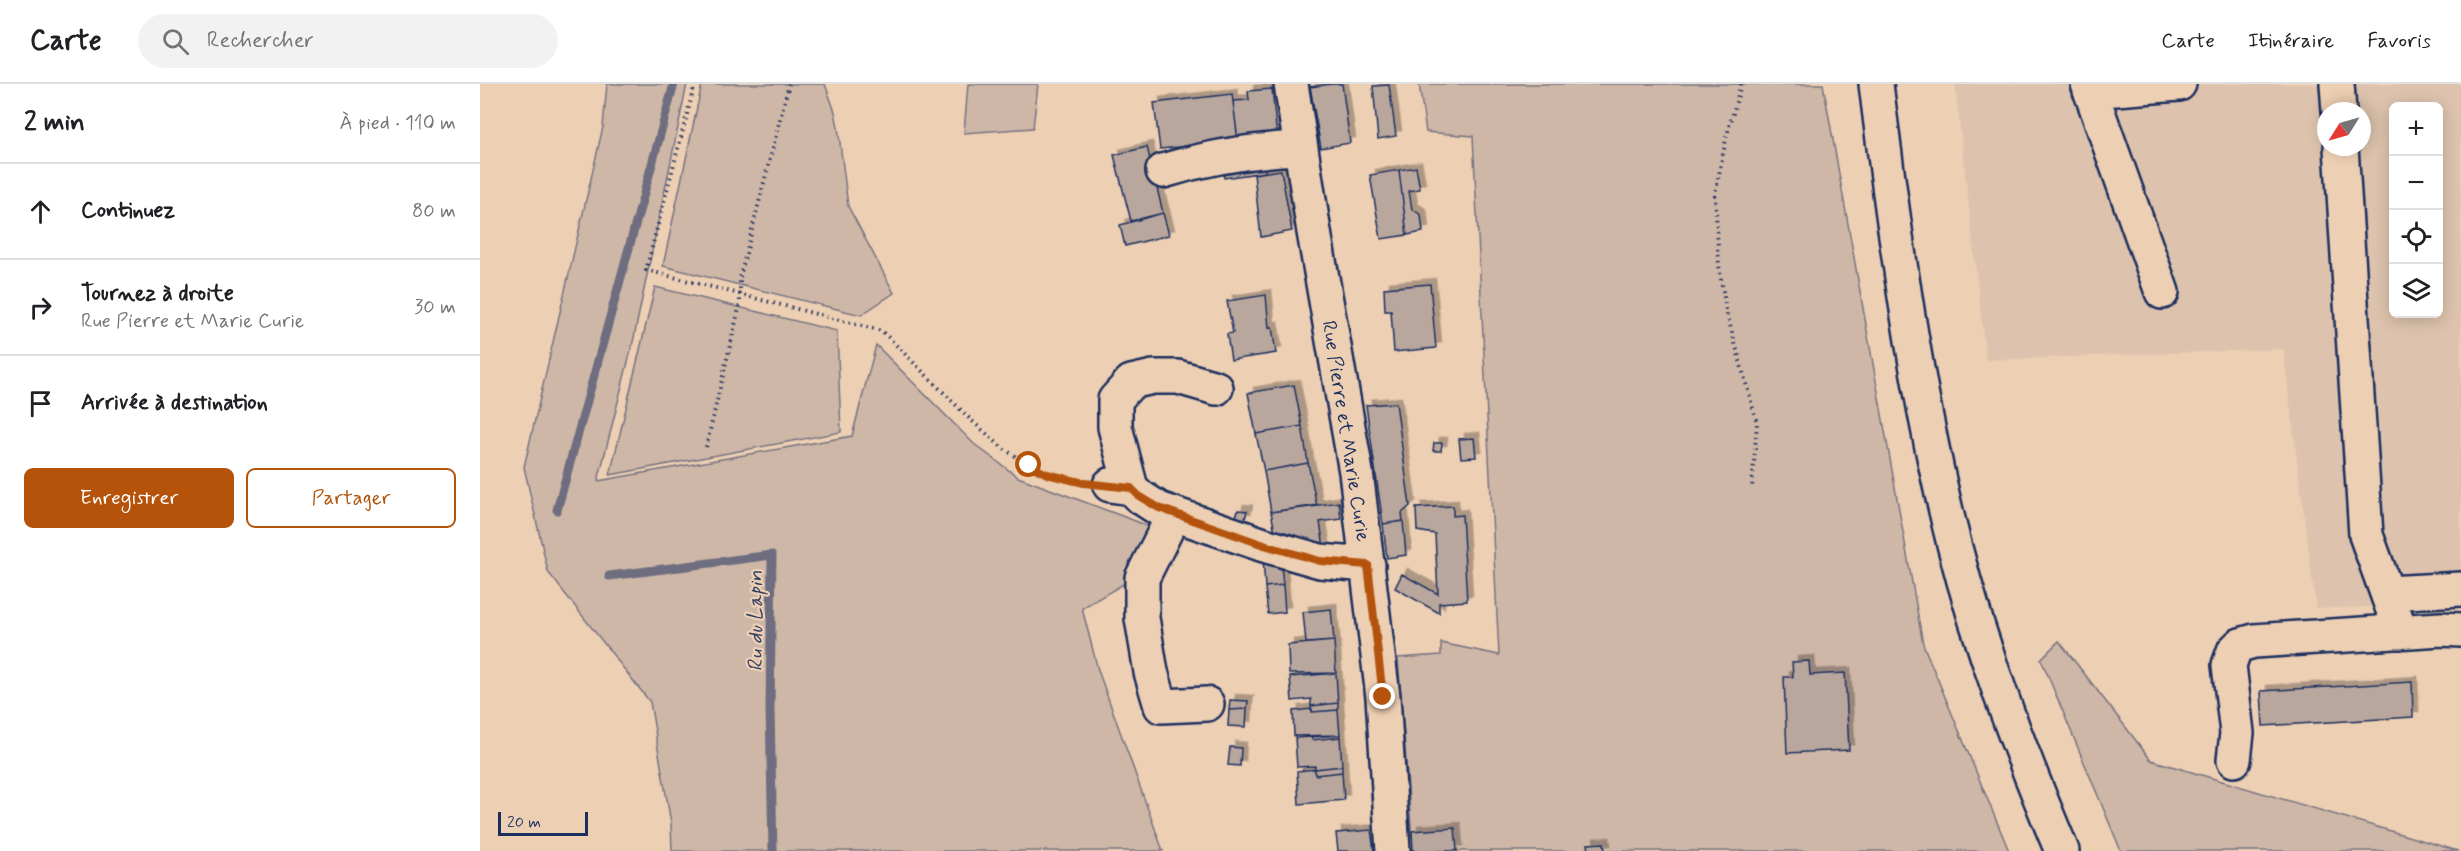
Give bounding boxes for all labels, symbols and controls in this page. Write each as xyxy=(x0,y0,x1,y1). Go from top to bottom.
search box xyxy=(138,14,558,68)
text: Carte xyxy=(30,23,102,60)
icon: search xyxy=(159,25,192,58)
text: Rechercher xyxy=(207,27,314,55)
text: Carte xyxy=(2161,27,2215,55)
text: Itinéraire xyxy=(2248,27,2334,55)
text: Favoris xyxy=(2367,27,2431,55)
north arrow xyxy=(2317,102,2371,156)
map controls xyxy=(2389,102,2443,318)
button: + xyxy=(2389,102,2443,156)
text: 2 min xyxy=(24,106,85,140)
text: À pied · 110 m xyxy=(340,110,456,137)
button: − xyxy=(2389,156,2443,210)
icon: ahead xyxy=(24,195,57,228)
text: Continuez xyxy=(81,197,175,225)
text: 80 m xyxy=(412,198,456,225)
button: locate xyxy=(2389,210,2443,264)
button: layers xyxy=(2389,264,2443,318)
text: Tournez à droite xyxy=(81,280,234,308)
icon: right xyxy=(24,291,57,324)
text: 30 m xyxy=(414,294,456,321)
text: Rue Pierre et Marie Curie xyxy=(81,308,304,335)
street label: Rue Pierre et Marie Curie xyxy=(1315,319,1376,544)
icon: arrive xyxy=(24,387,57,420)
text: Arrivée à destination xyxy=(81,389,268,417)
route start xyxy=(1015,451,1041,477)
button: Enregistrer xyxy=(24,468,234,528)
button: Partager xyxy=(246,468,456,528)
water label: Ru du Lapin xyxy=(742,570,770,672)
route end xyxy=(1369,683,1395,709)
scale bar xyxy=(498,809,588,836)
text: 20 m xyxy=(507,812,541,833)

